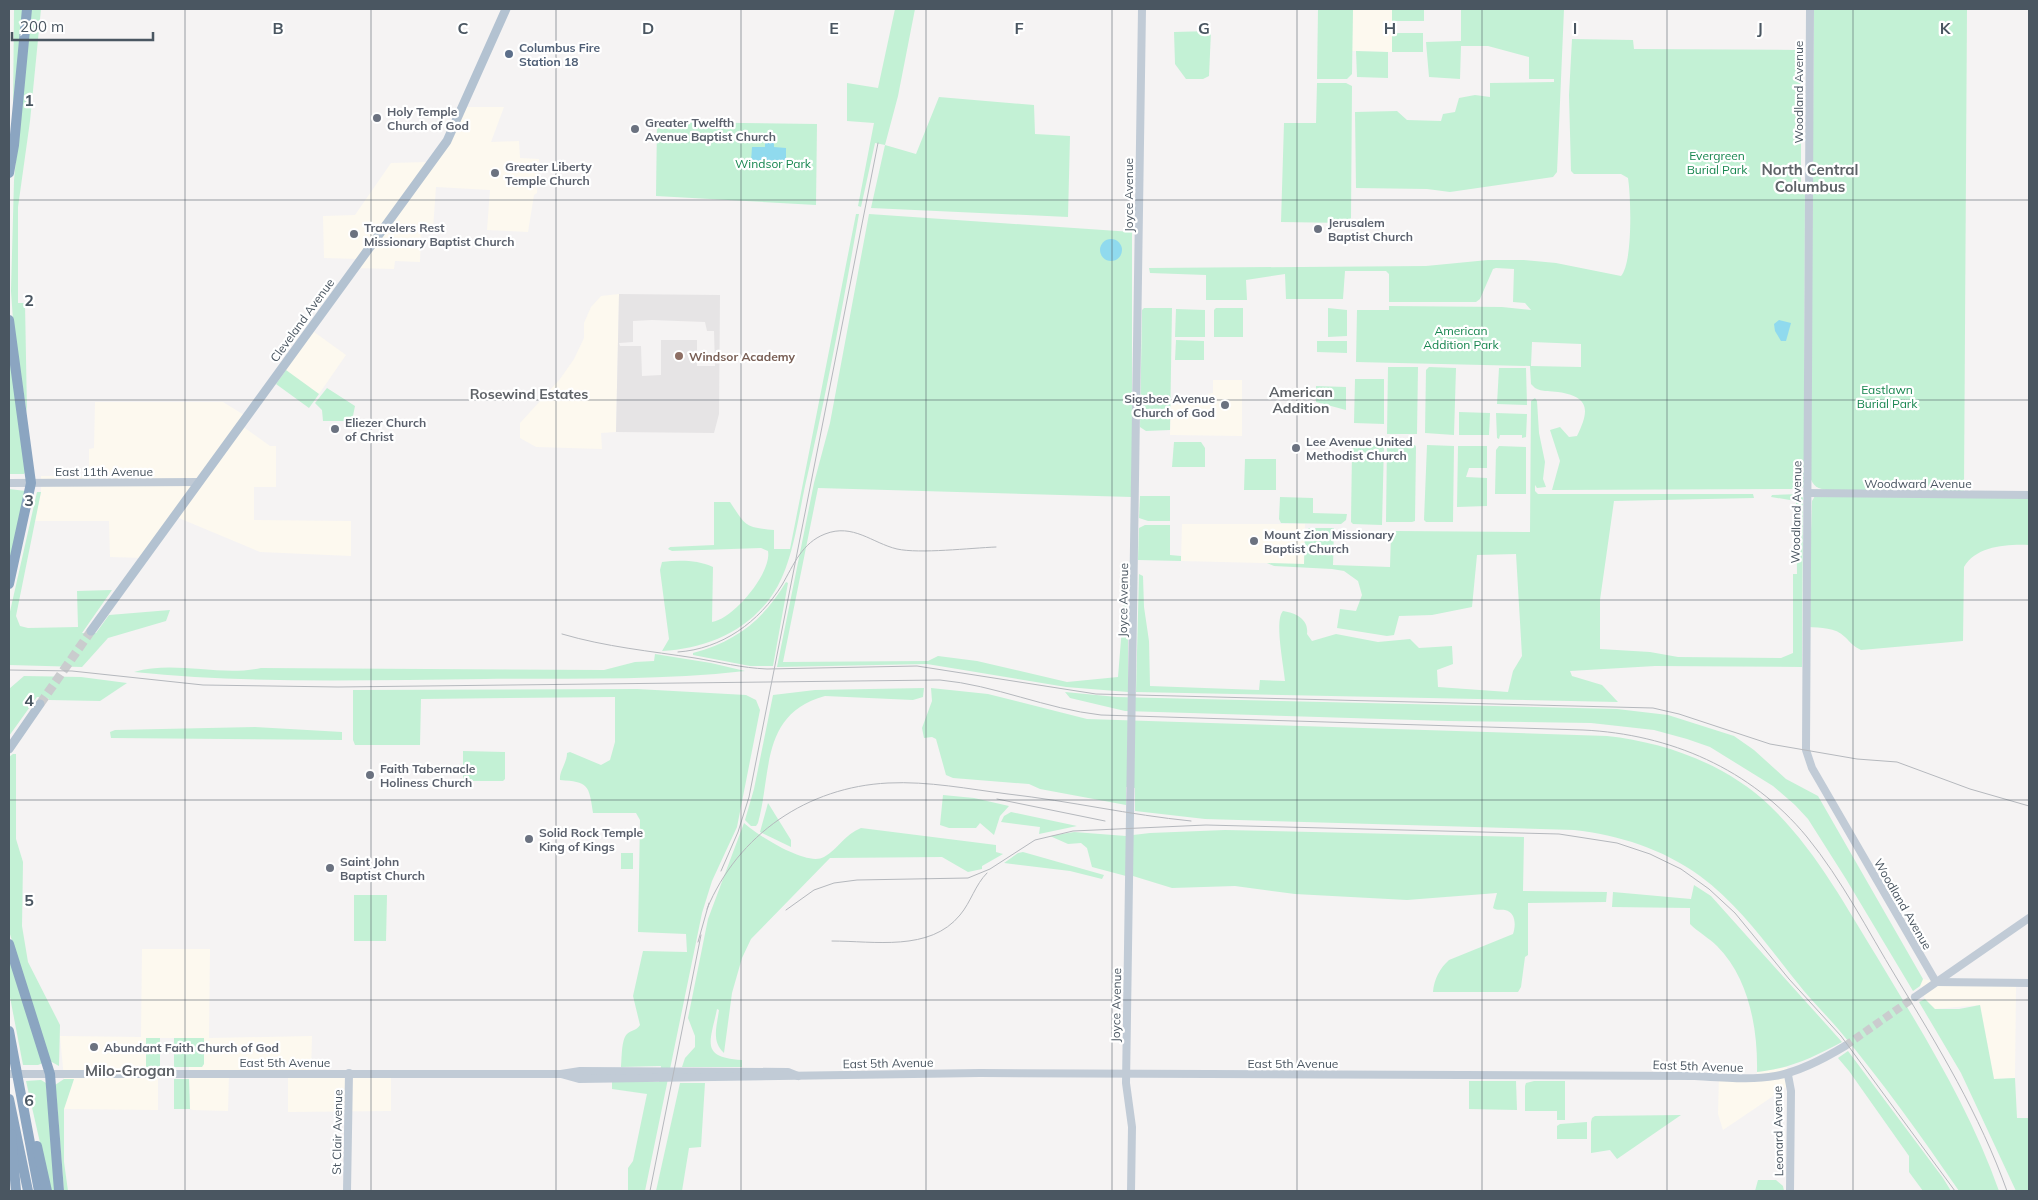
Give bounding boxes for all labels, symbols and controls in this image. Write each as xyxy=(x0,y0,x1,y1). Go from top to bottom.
scale bar xyxy=(12,10,154,42)
text: 200 m xyxy=(20,17,64,36)
text: B xyxy=(272,18,284,38)
text: C xyxy=(458,18,469,38)
text: D xyxy=(642,18,654,38)
text: E xyxy=(829,18,839,38)
text: F xyxy=(1014,18,1024,38)
text: G xyxy=(1198,18,1210,38)
text: H xyxy=(1384,18,1396,38)
text: I xyxy=(1573,18,1577,38)
text: J xyxy=(1757,18,1763,38)
text: K xyxy=(1940,18,1952,38)
place label: Columbus Fire Station 18 xyxy=(519,40,600,69)
street label: Woodland Avenue xyxy=(1791,41,1806,143)
marker: Columbus Fire Station 18 xyxy=(503,48,515,60)
text: 1 xyxy=(24,90,34,110)
place label: Holy Temple Church of God xyxy=(387,104,469,133)
marker: Holy Temple Church of God xyxy=(371,112,383,124)
place label: Greater Twelfth Avenue Baptist Church xyxy=(645,115,776,144)
marker: Greater Twelfth Avenue Baptist Church xyxy=(629,123,641,135)
park label: Evergreen Burial Park xyxy=(1687,148,1748,177)
park label: Windsor Park xyxy=(735,156,812,171)
street label: Joyce Avenue xyxy=(1121,158,1136,232)
place label: Greater Liberty Temple Church xyxy=(505,159,592,188)
district label: North Central Columbus xyxy=(1761,160,1859,196)
marker: Greater Liberty Temple Church xyxy=(489,167,501,179)
place label: Jerusalem Baptist Church xyxy=(1328,215,1413,244)
place label: Travelers Rest Missionary Baptist Church xyxy=(364,220,514,249)
marker: Jerusalem Baptist Church xyxy=(1312,223,1324,235)
marker: Travelers Rest Missionary Baptist Church xyxy=(348,228,360,240)
street label: Cleveland Avenue xyxy=(267,275,337,365)
text: 2 xyxy=(24,290,34,310)
park label: American Addition Park xyxy=(1423,323,1499,352)
place label: Windsor Academy xyxy=(689,349,796,364)
marker: Windsor Academy xyxy=(673,350,685,362)
park label: Eastlawn Burial Park xyxy=(1857,382,1918,411)
district label: American Addition xyxy=(1269,383,1333,417)
district label: Rosewind Estates xyxy=(470,385,588,403)
place label: Sigsbee Avenue Church of God xyxy=(1124,391,1215,420)
marker: Sigsbee Avenue Church of God xyxy=(1219,399,1231,411)
place label: Eliezer Church of Christ xyxy=(345,415,426,444)
marker: Eliezer Church of Christ xyxy=(329,423,341,435)
place label: Lee Avenue United Methodist Church xyxy=(1306,434,1413,463)
marker: Lee Avenue United Methodist Church xyxy=(1290,442,1302,454)
street label: Woodland Avenue xyxy=(1788,460,1804,564)
street label: East 11th Avenue xyxy=(55,464,153,479)
street label: Woodward Avenue xyxy=(1864,476,1972,491)
text: 3 xyxy=(24,490,34,510)
place label: Mount Zion Missionary Baptist Church xyxy=(1264,527,1394,556)
marker: Mount Zion Missionary Baptist Church xyxy=(1248,535,1260,547)
street label: Joyce Avenue xyxy=(1115,563,1131,637)
text: 4 xyxy=(24,690,34,710)
place label: Faith Tabernacle Holiness Church xyxy=(380,761,476,790)
marker: Faith Tabernacle Holiness Church xyxy=(364,769,376,781)
place label: Solid Rock Temple King of Kings xyxy=(539,825,644,854)
marker: Solid Rock Temple King of Kings xyxy=(523,833,535,845)
place label: Saint John Baptist Church xyxy=(340,854,425,883)
street label: Woodland Avenue xyxy=(1871,856,1935,952)
marker: Saint John Baptist Church xyxy=(324,862,336,874)
text: 5 xyxy=(24,890,34,910)
street label: Joyce Avenue xyxy=(1108,968,1124,1042)
place label: Abundant Faith Church of God xyxy=(104,1040,279,1055)
marker: Abundant Faith Church of God xyxy=(88,1041,100,1053)
street label: East 5th Avenue xyxy=(240,1055,330,1070)
street label: East 5th Avenue xyxy=(842,1055,934,1071)
street label: East 5th Avenue xyxy=(1248,1056,1338,1071)
street label: East 5th Avenue xyxy=(1652,1057,1744,1075)
district label: Milo-Grogan xyxy=(85,1061,175,1080)
street label: Leonard Avenue xyxy=(1770,1086,1786,1176)
street label: St Clair Avenue xyxy=(329,1089,345,1175)
text: 6 xyxy=(24,1090,34,1110)

